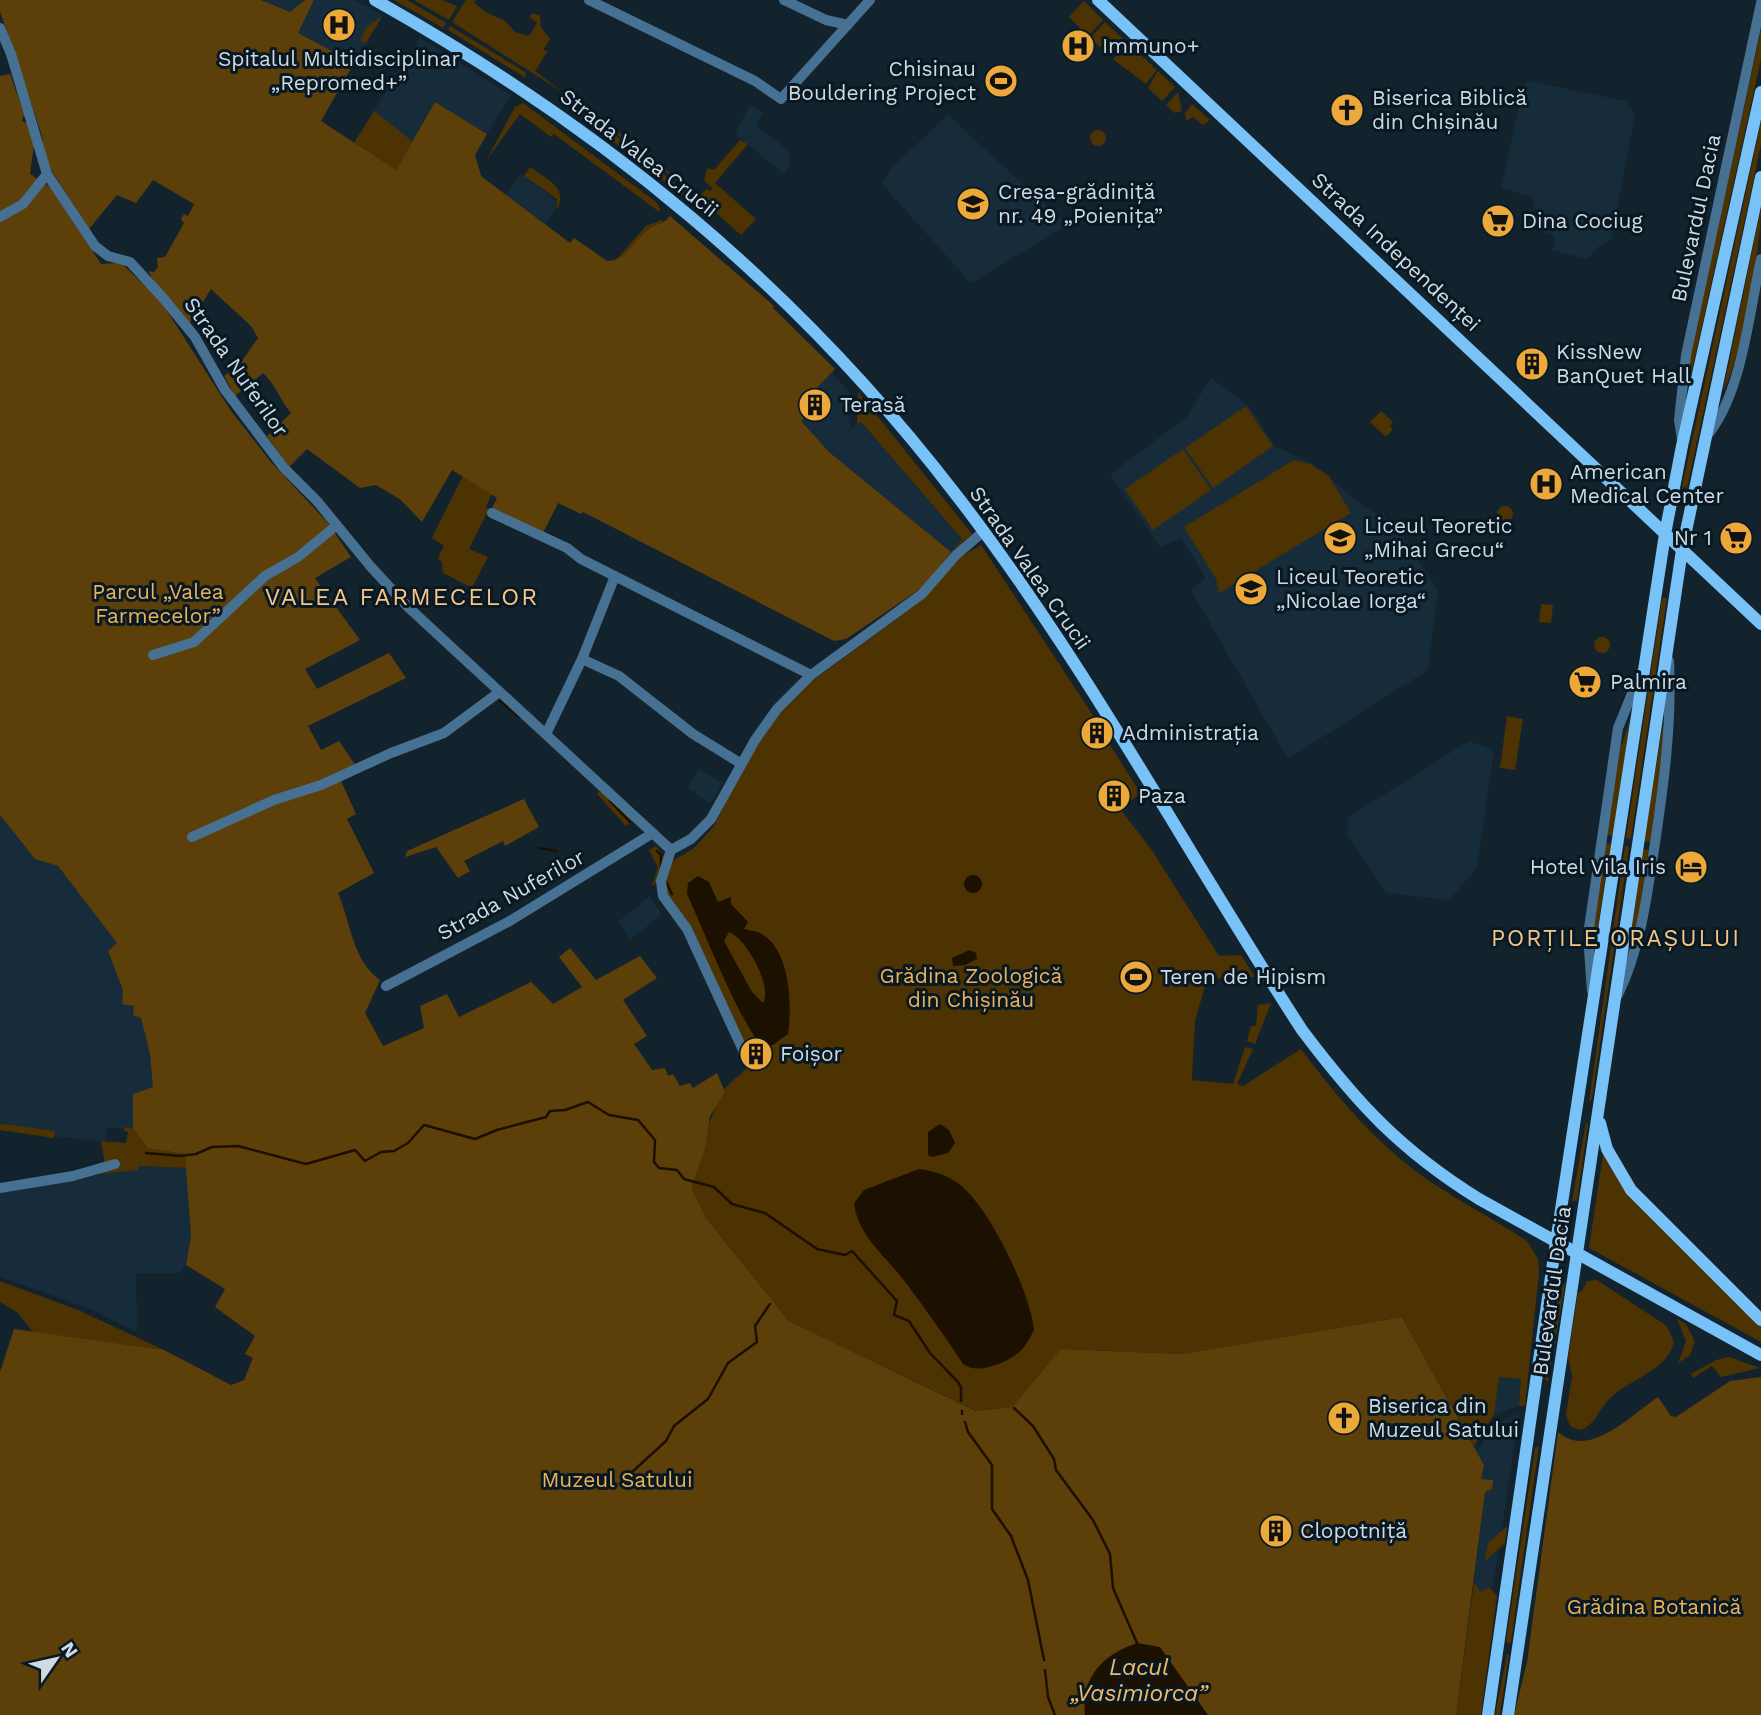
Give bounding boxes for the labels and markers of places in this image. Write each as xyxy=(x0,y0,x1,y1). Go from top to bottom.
hospital icon: Spitalul Multidisciplinar „Repromed+” xyxy=(320,6,358,44)
hospital icon: Immuno+ xyxy=(1059,27,1097,65)
place label: Immuno+ xyxy=(1102,33,1199,58)
place label: Spitalul Multidisciplinar „Repromed+” xyxy=(218,46,460,95)
place label: Chisinau Bouldering Project xyxy=(788,56,976,105)
sports icon: Chisinau Bouldering Project xyxy=(982,62,1020,100)
place label: Biserica Biblică din Chișinău xyxy=(1372,85,1527,134)
church icon: Biserica Biblică din Chișinău xyxy=(1328,91,1366,129)
place label: Creșa-grădiniță nr. 49 „Poienița” xyxy=(998,179,1163,228)
school or university icon: Creșa-grădiniță nr. 49 „Poienița” xyxy=(954,185,992,223)
supermarket icon: Dina Cociug xyxy=(1479,202,1517,240)
place label: Dina Cociug xyxy=(1522,208,1643,233)
place label: KissNew BanQuet Hall xyxy=(1556,339,1692,388)
building icon: KissNew BanQuet Hall xyxy=(1513,345,1551,383)
building icon: Terasă xyxy=(796,386,834,424)
place label: Terasă xyxy=(840,392,906,417)
place label: American Medical Center xyxy=(1570,459,1724,508)
hospital icon: American Medical Center xyxy=(1527,465,1565,503)
place label: Liceul Teoretic „Mihai Grecu“ xyxy=(1364,513,1513,562)
school or university icon: Liceul Teoretic „Mihai Grecu“ xyxy=(1321,519,1359,557)
supermarket icon: Nr 1 xyxy=(1717,519,1755,557)
place label: Nr 1 xyxy=(1674,525,1712,550)
place label: Liceul Teoretic „Nicolae Iorga“ xyxy=(1276,564,1426,613)
school or university icon: Liceul Teoretic „Nicolae Iorga“ xyxy=(1232,570,1270,608)
supermarket icon: Palmira xyxy=(1566,663,1604,701)
place label: Palmira xyxy=(1610,669,1687,694)
building icon: Administrația xyxy=(1078,714,1116,752)
place label: Administrația xyxy=(1122,720,1259,745)
building icon: Paza xyxy=(1095,777,1133,815)
place label: Paza xyxy=(1138,783,1186,808)
hotel icon: Hotel Vila Iris xyxy=(1672,848,1710,886)
place label: Hotel Vila Iris xyxy=(1530,854,1666,879)
sports icon: Teren de Hipism xyxy=(1117,958,1155,996)
place label: Teren de Hipism xyxy=(1160,964,1326,989)
building icon: Foișor xyxy=(737,1035,775,1073)
place label: Foișor xyxy=(780,1041,843,1066)
place label: Biserica din Muzeul Satului xyxy=(1368,1393,1519,1442)
church icon: Biserica din Muzeul Satului xyxy=(1325,1399,1363,1437)
building icon: Clopotniță xyxy=(1257,1512,1295,1550)
place label: Clopotniță xyxy=(1300,1518,1407,1543)

